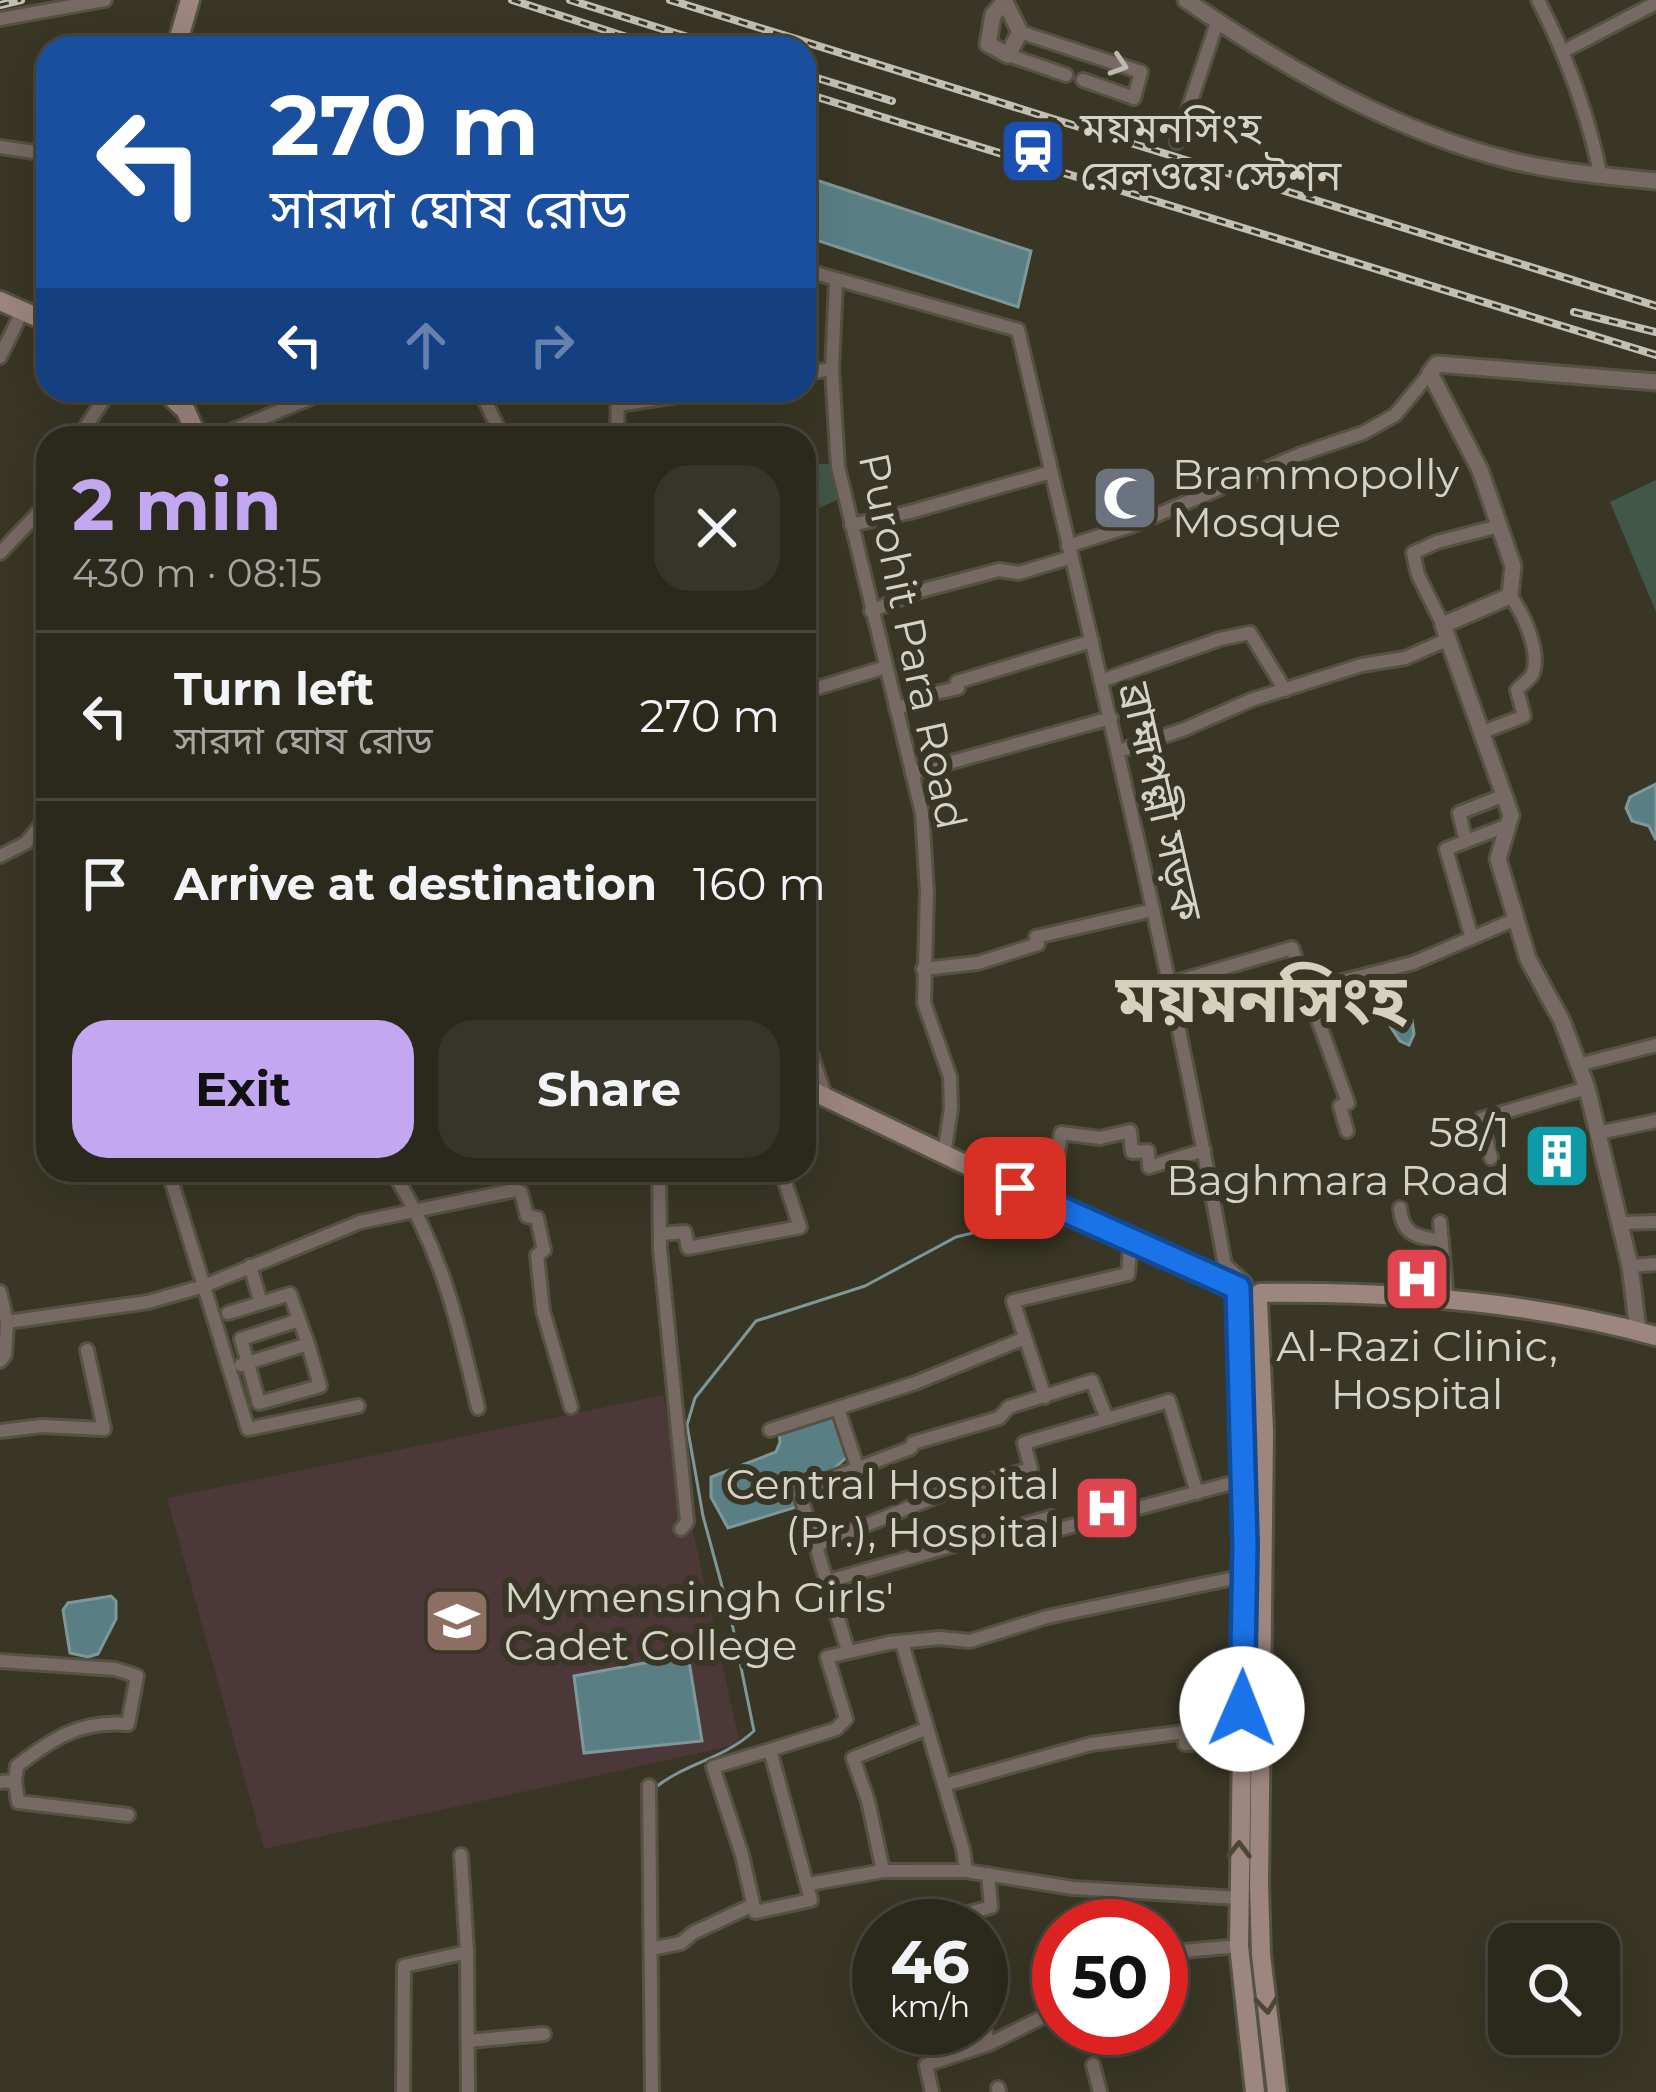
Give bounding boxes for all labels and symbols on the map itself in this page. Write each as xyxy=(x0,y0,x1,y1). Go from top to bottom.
one-way arrow xyxy=(1107,50,1128,75)
place label: ময়মনসিংহ রেলওয়ে স্টেশন xyxy=(1079,101,1342,201)
station icon: ময়মনসিংহ রেলওয়ে স্টেশন xyxy=(998,116,1068,186)
street label: Purohit Para Road xyxy=(848,448,978,834)
place label: Brammopolly Mosque xyxy=(1172,448,1459,548)
mosque icon: Brammopolly Mosque xyxy=(1090,463,1160,533)
street label: ব্রাহ্মপল্লী সড়ক xyxy=(1109,677,1215,927)
district label: ময়মনসিংহ xyxy=(1115,958,1408,1039)
place label: 58/1 Baghmara Road xyxy=(1166,1106,1510,1206)
building icon: 58/1 Baghmara Road xyxy=(1522,1121,1592,1191)
pin xyxy=(964,1137,1066,1239)
hospital icon: Al-Razi Clinic, Hospital xyxy=(1382,1244,1452,1314)
place label: Al-Razi Clinic, Hospital xyxy=(1276,1320,1558,1420)
place label: Central Hospital (Pr.), Hospital xyxy=(725,1458,1060,1558)
hospital icon: Central Hospital (Pr.), Hospital xyxy=(1072,1473,1142,1543)
place label: Mymensingh Girls' Cadet College xyxy=(504,1571,894,1671)
school or university icon: Mymensingh Girls' Cadet College xyxy=(422,1586,492,1656)
position arrow xyxy=(1179,1646,1305,1772)
one-way arrow xyxy=(1226,1840,1252,1859)
speed limit sign: 50 xyxy=(1032,1899,1188,2055)
one-way arrow xyxy=(1254,1996,1279,2015)

